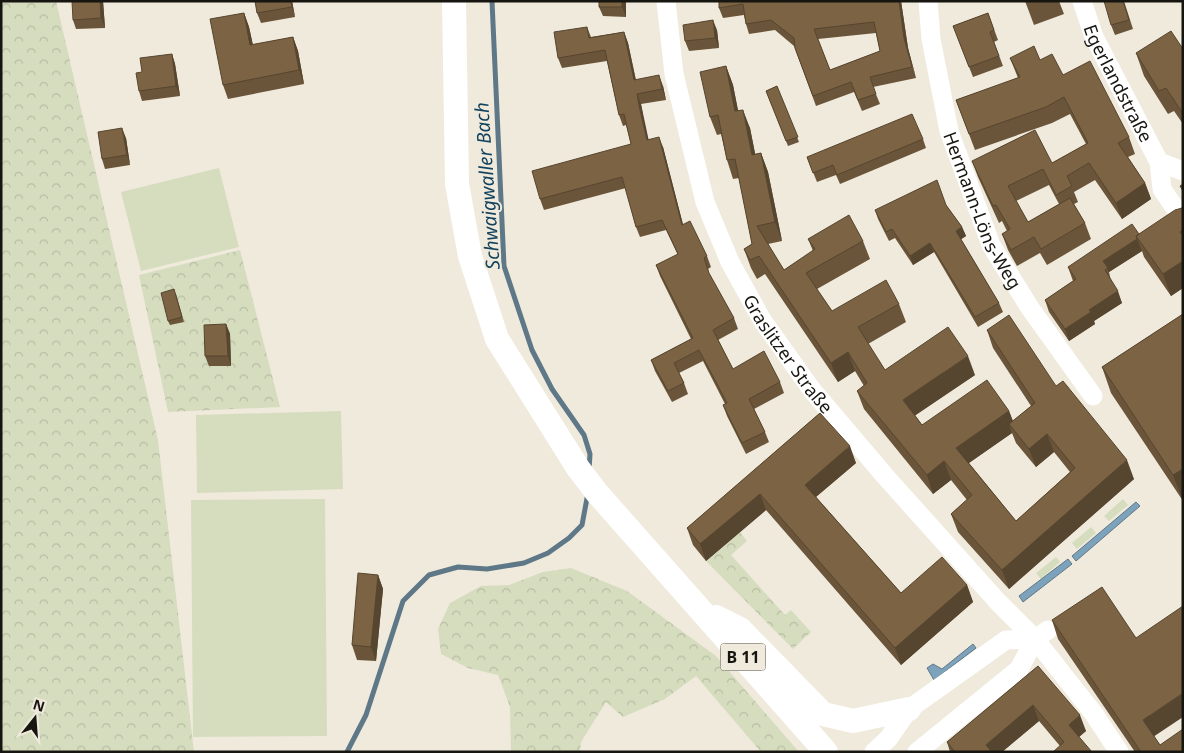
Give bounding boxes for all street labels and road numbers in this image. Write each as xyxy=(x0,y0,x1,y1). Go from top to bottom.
street label: Egerlandstraße xyxy=(1079,21,1159,146)
street label: Hermann-Löns-Weg xyxy=(938,128,1027,293)
street label: Graslitzer Straße xyxy=(738,290,839,418)
road number: B 11 xyxy=(720,644,766,670)

